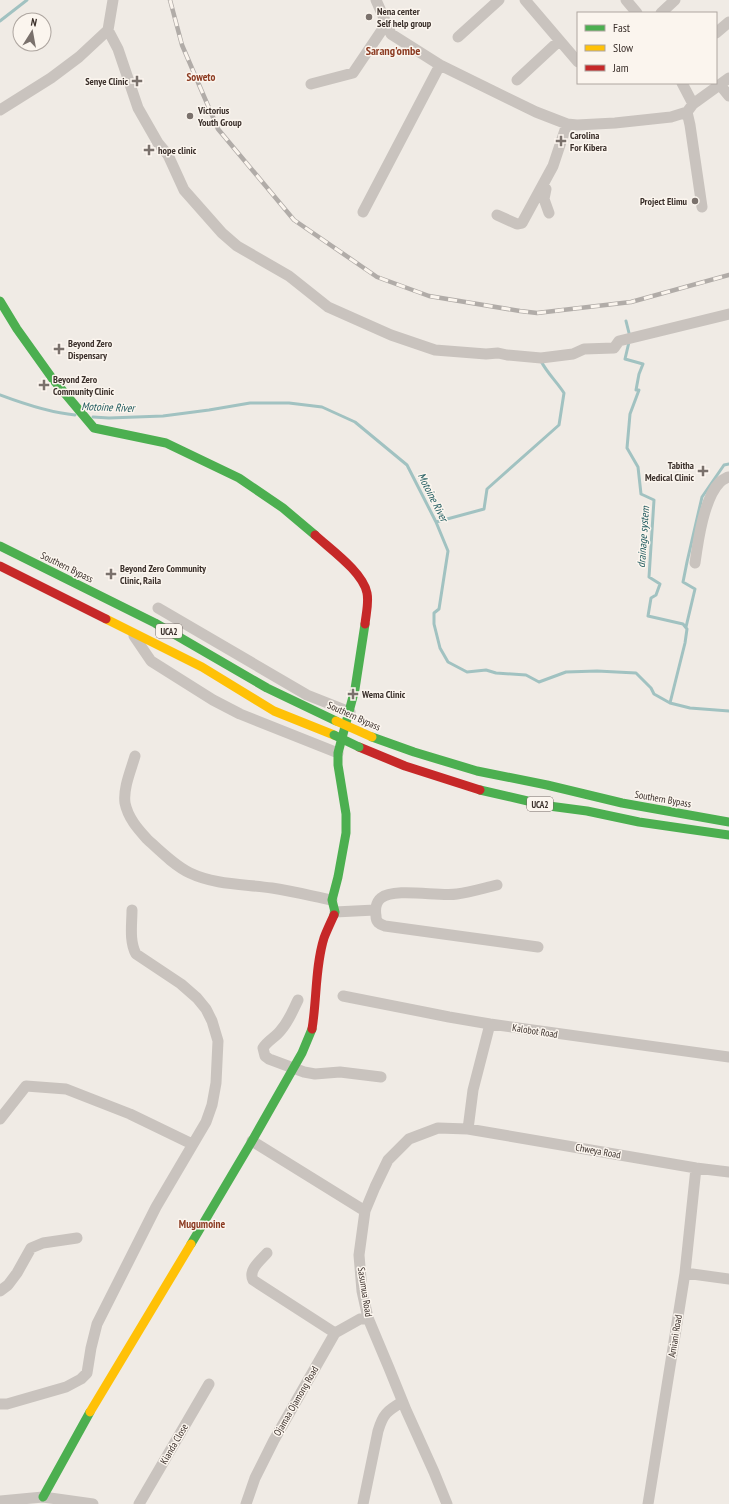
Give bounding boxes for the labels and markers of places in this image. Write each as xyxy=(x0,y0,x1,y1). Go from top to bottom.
place label: Nena center Self help group xyxy=(377,5,432,30)
marker: Nena center Self help group xyxy=(364,12,374,22)
place label: Senye Clinic xyxy=(85,75,128,88)
marker: Senye Clinic xyxy=(131,75,143,87)
place label: Victorius Youth Group xyxy=(197,104,242,129)
marker: Victorius Youth Group xyxy=(185,111,195,121)
place label: Carolina For Kibera xyxy=(570,129,607,154)
marker: Carolina For Kibera xyxy=(555,135,567,147)
marker: hope clinic xyxy=(143,144,155,156)
place label: hope clinic xyxy=(158,144,197,157)
place label: Project Elimu xyxy=(640,195,688,208)
marker: Project Elimu xyxy=(690,196,700,206)
place label: Beyond Zero Dispensary xyxy=(68,337,113,362)
marker: Beyond Zero Dispensary xyxy=(53,343,65,355)
place label: Beyond Zero Community Clinic xyxy=(53,373,115,398)
marker: Beyond Zero Community Clinic xyxy=(38,379,50,391)
place label: Tabitha Medical Clinic xyxy=(645,459,694,484)
marker: Tabitha Medical Clinic xyxy=(697,465,709,477)
place label: Beyond Zero Community Clinic, Raila xyxy=(120,562,207,587)
marker: Beyond Zero Community Clinic, Raila xyxy=(105,568,117,580)
marker: Wema Clinic xyxy=(347,688,359,700)
place label: Wema Clinic xyxy=(361,688,406,701)

